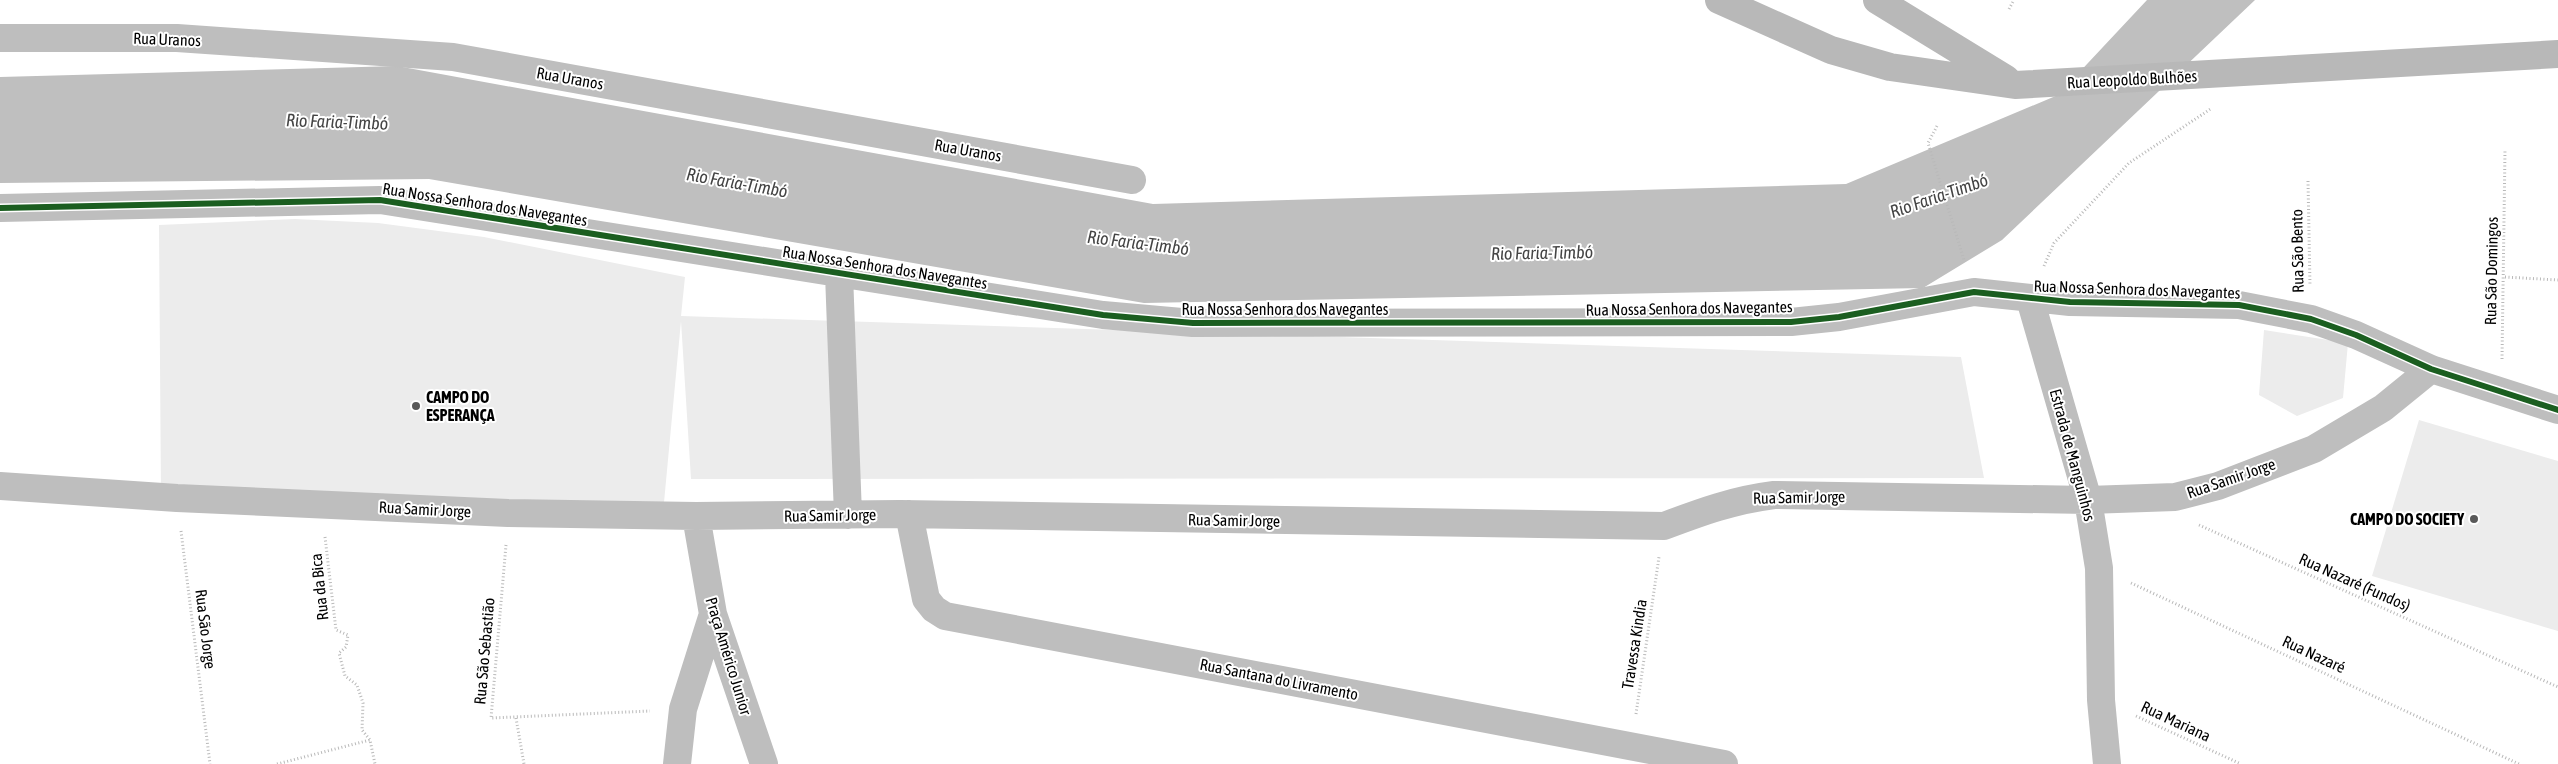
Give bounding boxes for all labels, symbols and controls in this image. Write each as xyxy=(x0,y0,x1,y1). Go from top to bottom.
street label: Rua Uranos xyxy=(133,29,201,49)
street label: Rua Uranos xyxy=(535,63,605,93)
street label: Rua Leopoldo Bulhões xyxy=(2066,67,2198,92)
water label: Rio Faria-Timbó xyxy=(285,109,389,134)
street label: Rua Uranos xyxy=(933,135,1003,165)
water label: Rio Faria-Timbó xyxy=(685,163,789,202)
water label: Rio Faria-Timbó xyxy=(1887,169,1991,222)
street label: Rua Nossa Senhora dos Navegantes xyxy=(381,179,589,230)
street label: Rua São Bento xyxy=(2287,209,2307,293)
street label: Rua São Domingos xyxy=(2481,216,2502,325)
water label: Rio Faria-Timbó xyxy=(1086,226,1190,259)
water label: Rio Faria-Timbó xyxy=(1491,241,1593,264)
street label: Rua Nossa Senhora dos Navegantes xyxy=(781,242,989,293)
street label: Rua Nossa Senhora dos Navegantes xyxy=(2033,276,2241,303)
street label: Rua Nossa Senhora dos Navegantes xyxy=(1585,297,1793,320)
street label: Rua Nossa Senhora dos Navegantes xyxy=(1182,300,1389,319)
street label: Estrada de Manguinhos xyxy=(2046,387,2099,524)
place label: CAMPO DO ESPERANÇA xyxy=(426,388,495,424)
marker: CAMPO DO ESPERANÇA xyxy=(410,400,422,412)
street label: Rua Samir Jorge xyxy=(2184,454,2278,502)
street label: Rua Samir Jorge xyxy=(1753,487,1845,508)
street label: Rua Samir Jorge xyxy=(378,498,472,521)
street label: Rua Samir Jorge xyxy=(784,505,876,526)
street label: Rua Samir Jorge xyxy=(1188,510,1280,531)
place label: CAMPO DO SOCIETY xyxy=(2350,510,2465,528)
marker: CAMPO DO SOCIETY xyxy=(2468,513,2480,525)
street label: Rua Nazaré (Fundos) xyxy=(2296,549,2414,616)
street label: Rua da Bica xyxy=(307,553,331,621)
street label: Rua São Jorge xyxy=(191,588,220,670)
street label: Praça Américo Junior xyxy=(702,595,756,718)
street label: Rua São Sebastião xyxy=(470,597,498,705)
street label: Travessa Kindia xyxy=(1618,598,1650,690)
street label: Rua Nazaré xyxy=(2280,632,2348,676)
street label: Rua Santana do Livramento xyxy=(1198,655,1360,703)
street label: Rua Mariana xyxy=(2138,697,2214,745)

